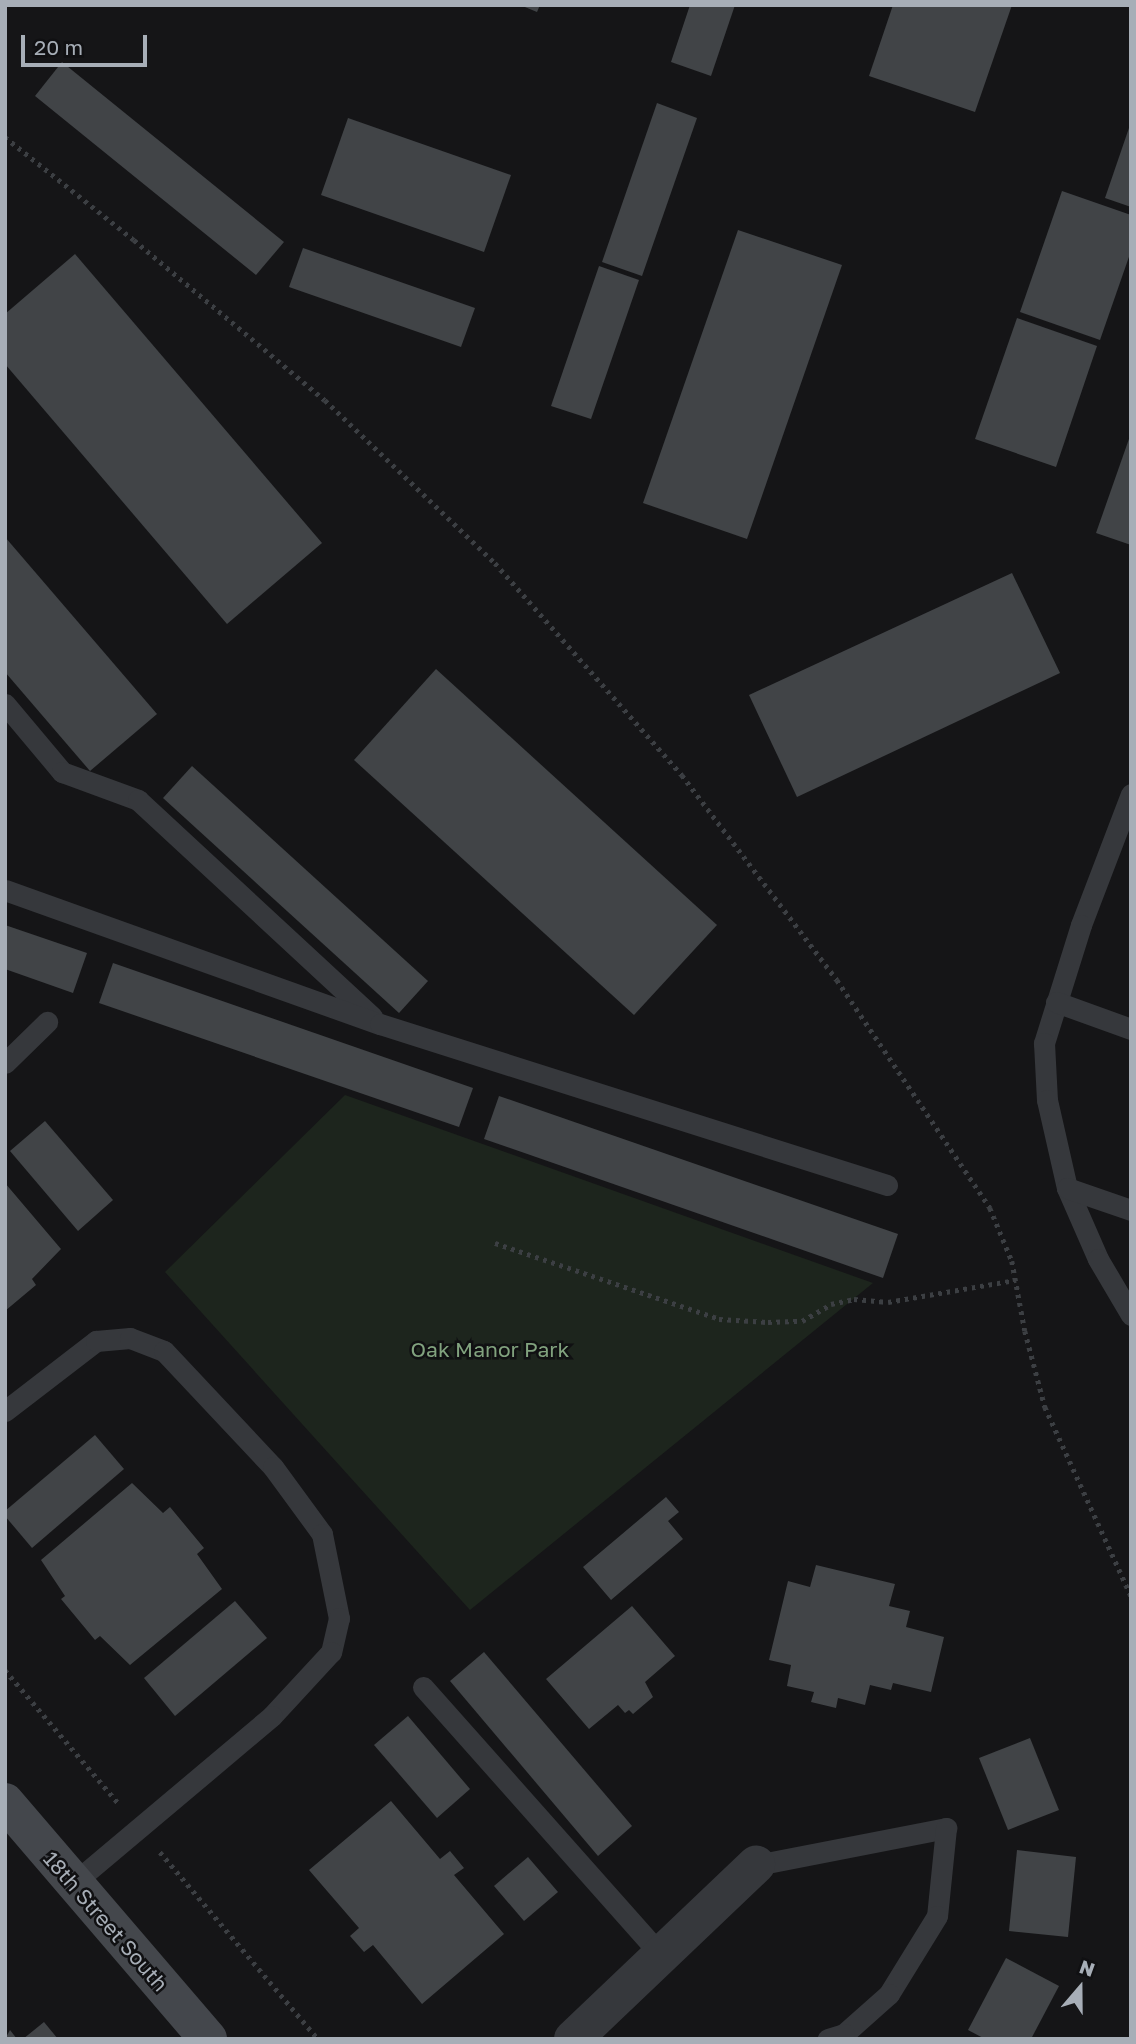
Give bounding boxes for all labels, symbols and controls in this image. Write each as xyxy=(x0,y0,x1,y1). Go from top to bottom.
scale bar xyxy=(24,21,150,65)
text: 20 m xyxy=(34,34,83,60)
park label: Oak Manor Park xyxy=(411,1336,569,1362)
street label: 18th Street South xyxy=(38,1846,174,1996)
north arrow xyxy=(1045,1953,1115,2023)
text: N xyxy=(1077,1955,1098,1981)

